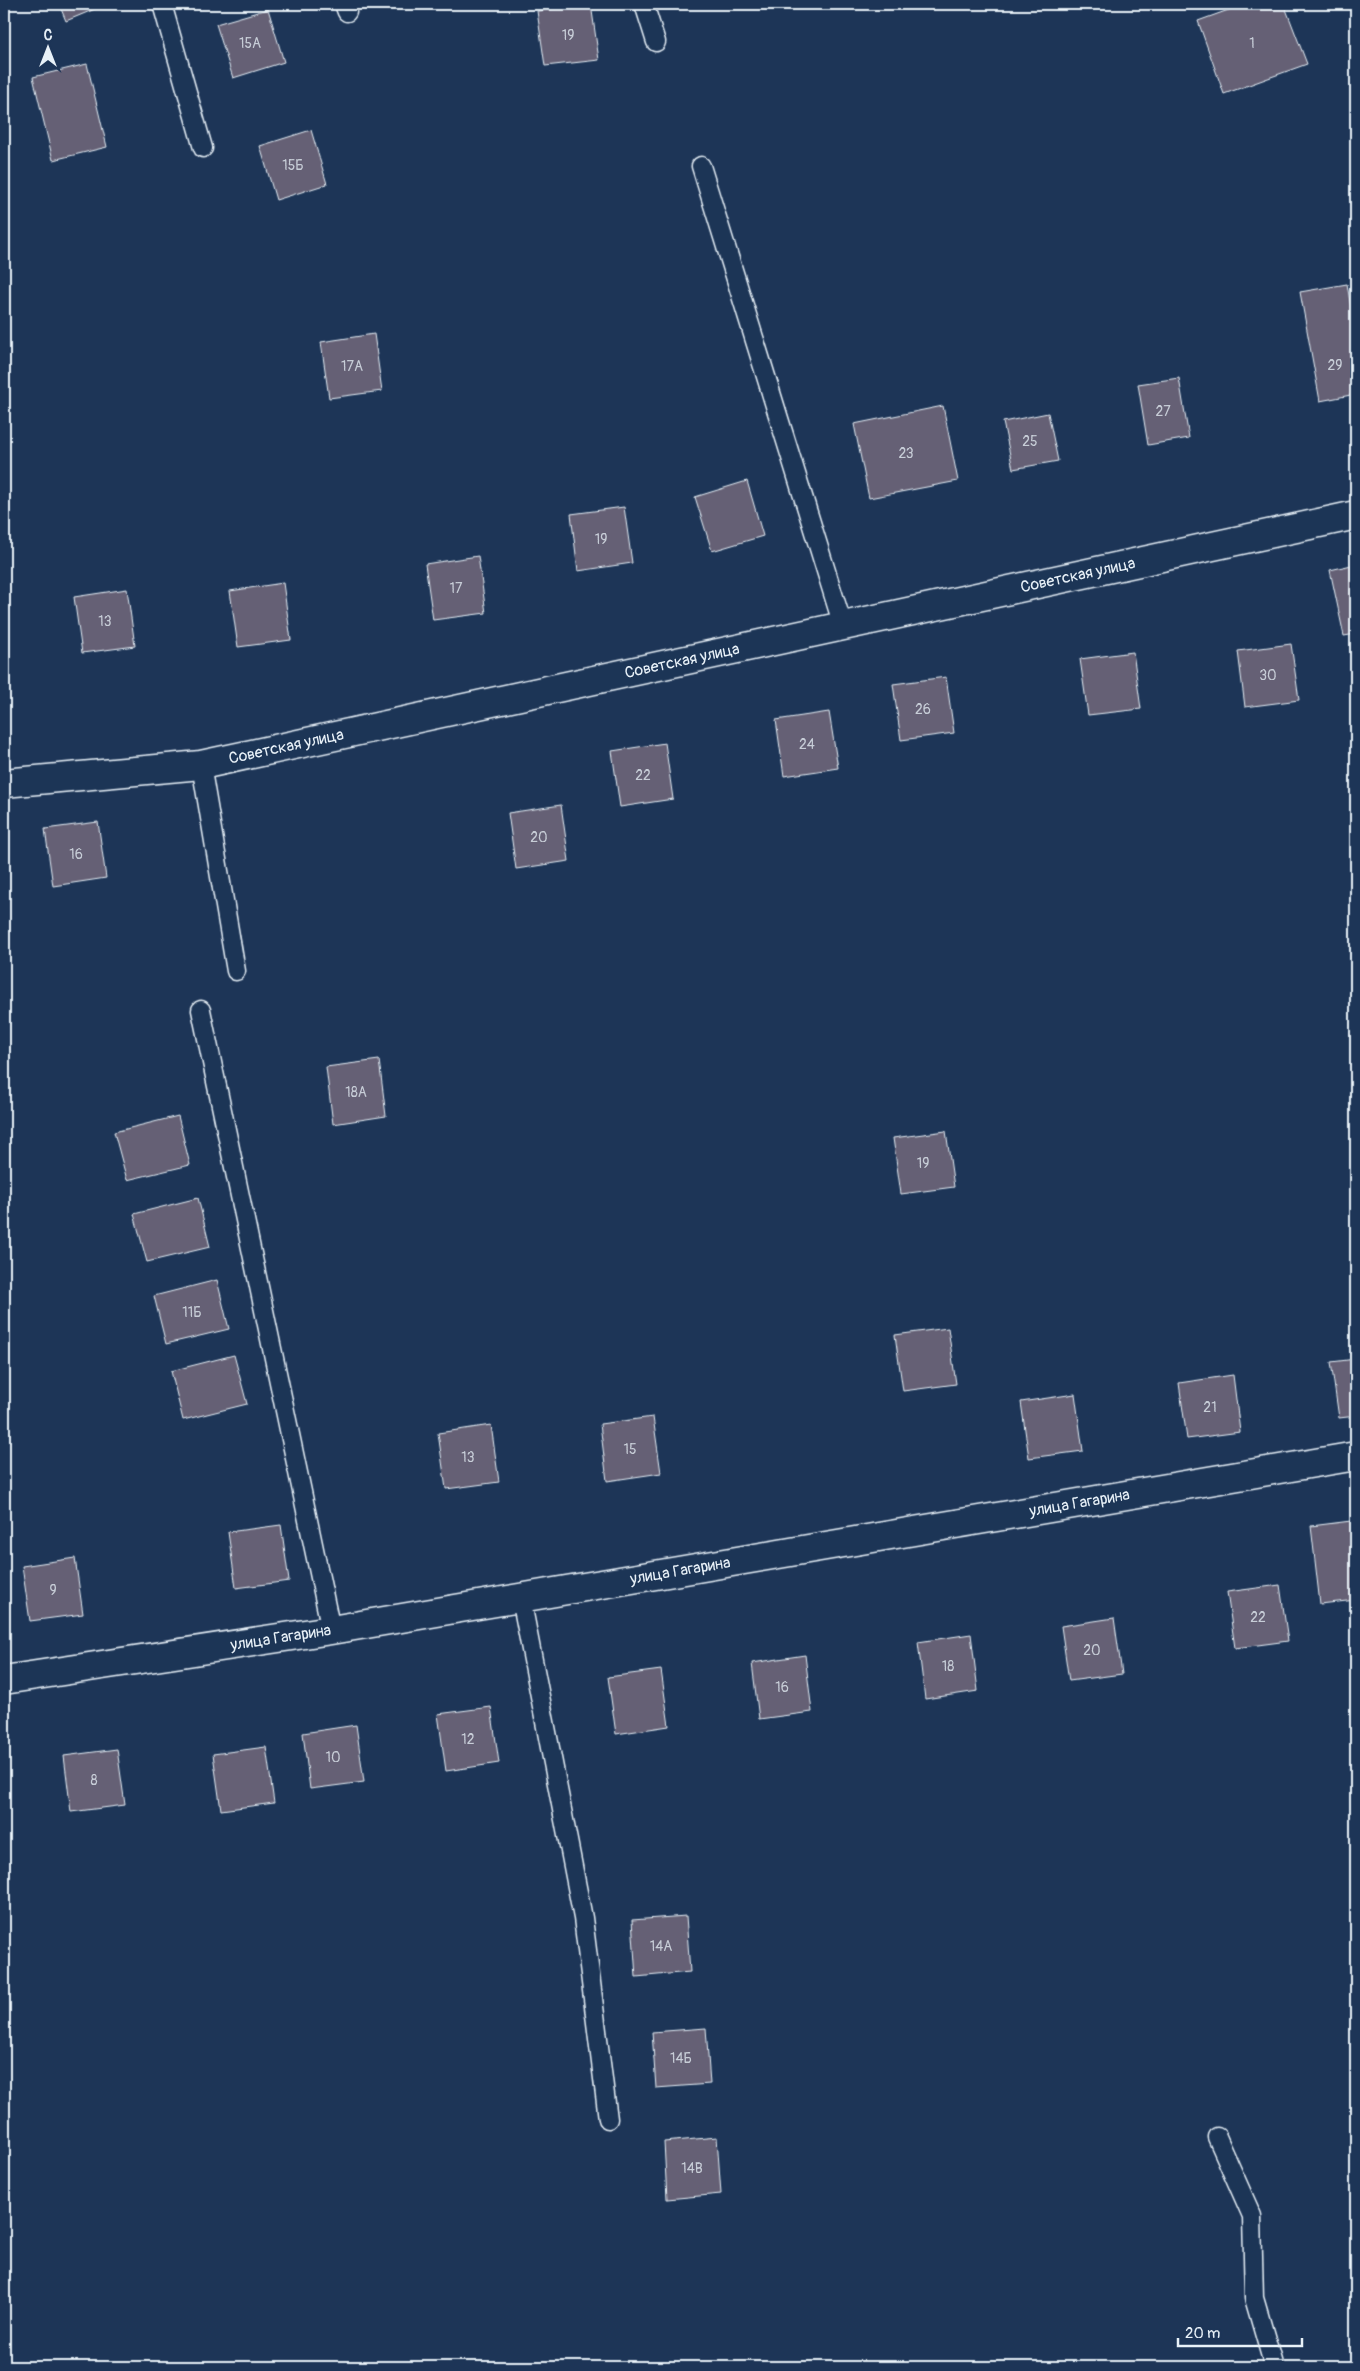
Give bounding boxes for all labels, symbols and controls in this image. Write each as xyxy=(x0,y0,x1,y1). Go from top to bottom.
north arrow xyxy=(22,22,72,72)
text: С xyxy=(44,27,53,44)
house number: 19 xyxy=(562,27,574,44)
house number: 15А xyxy=(239,35,261,52)
house number: 1 xyxy=(1249,35,1255,52)
house number: 15Б xyxy=(282,157,304,174)
house number: 29 xyxy=(1327,357,1343,374)
house number: 17А xyxy=(341,358,363,375)
house number: 27 xyxy=(1155,403,1171,420)
house number: 25 xyxy=(1022,433,1038,450)
house number: 23 xyxy=(898,445,914,462)
house number: 19 xyxy=(595,531,607,548)
street label: Советская улица xyxy=(1019,553,1137,597)
house number: 17 xyxy=(450,580,463,597)
house number: 13 xyxy=(98,613,112,630)
street label: Советская улица xyxy=(623,639,741,683)
house number: 30 xyxy=(1259,667,1277,684)
house number: 26 xyxy=(915,701,931,718)
street label: Советская улица xyxy=(227,724,346,769)
house number: 24 xyxy=(799,736,815,753)
house number: 22 xyxy=(635,767,651,784)
house number: 20 xyxy=(530,829,548,846)
house number: 16 xyxy=(69,846,83,863)
house number: 18А xyxy=(345,1084,367,1101)
house number: 19 xyxy=(917,1155,929,1172)
house number: 11Б xyxy=(182,1304,202,1321)
house number: 21 xyxy=(1203,1399,1217,1416)
house number: 15 xyxy=(623,1441,637,1458)
house number: 13 xyxy=(461,1449,475,1466)
street label: улица Гагарина xyxy=(1027,1485,1131,1521)
street label: улица Гагарина xyxy=(627,1552,732,1589)
house number: 9 xyxy=(49,1582,57,1599)
house number: 22 xyxy=(1250,1609,1266,1626)
street label: улица Гагарина xyxy=(228,1620,332,1655)
house number: 20 xyxy=(1083,1642,1101,1659)
house number: 18 xyxy=(942,1658,954,1675)
house number: 16 xyxy=(775,1679,789,1696)
house number: 12 xyxy=(461,1731,475,1748)
house number: 10 xyxy=(325,1749,341,1766)
house number: 8 xyxy=(90,1772,98,1789)
house number: 14А xyxy=(650,1938,672,1955)
house number: 14Б xyxy=(670,2050,692,2067)
house number: 14В xyxy=(681,2160,703,2177)
scale bar xyxy=(1178,2316,1301,2348)
text: 20 m xyxy=(1185,2324,1220,2343)

